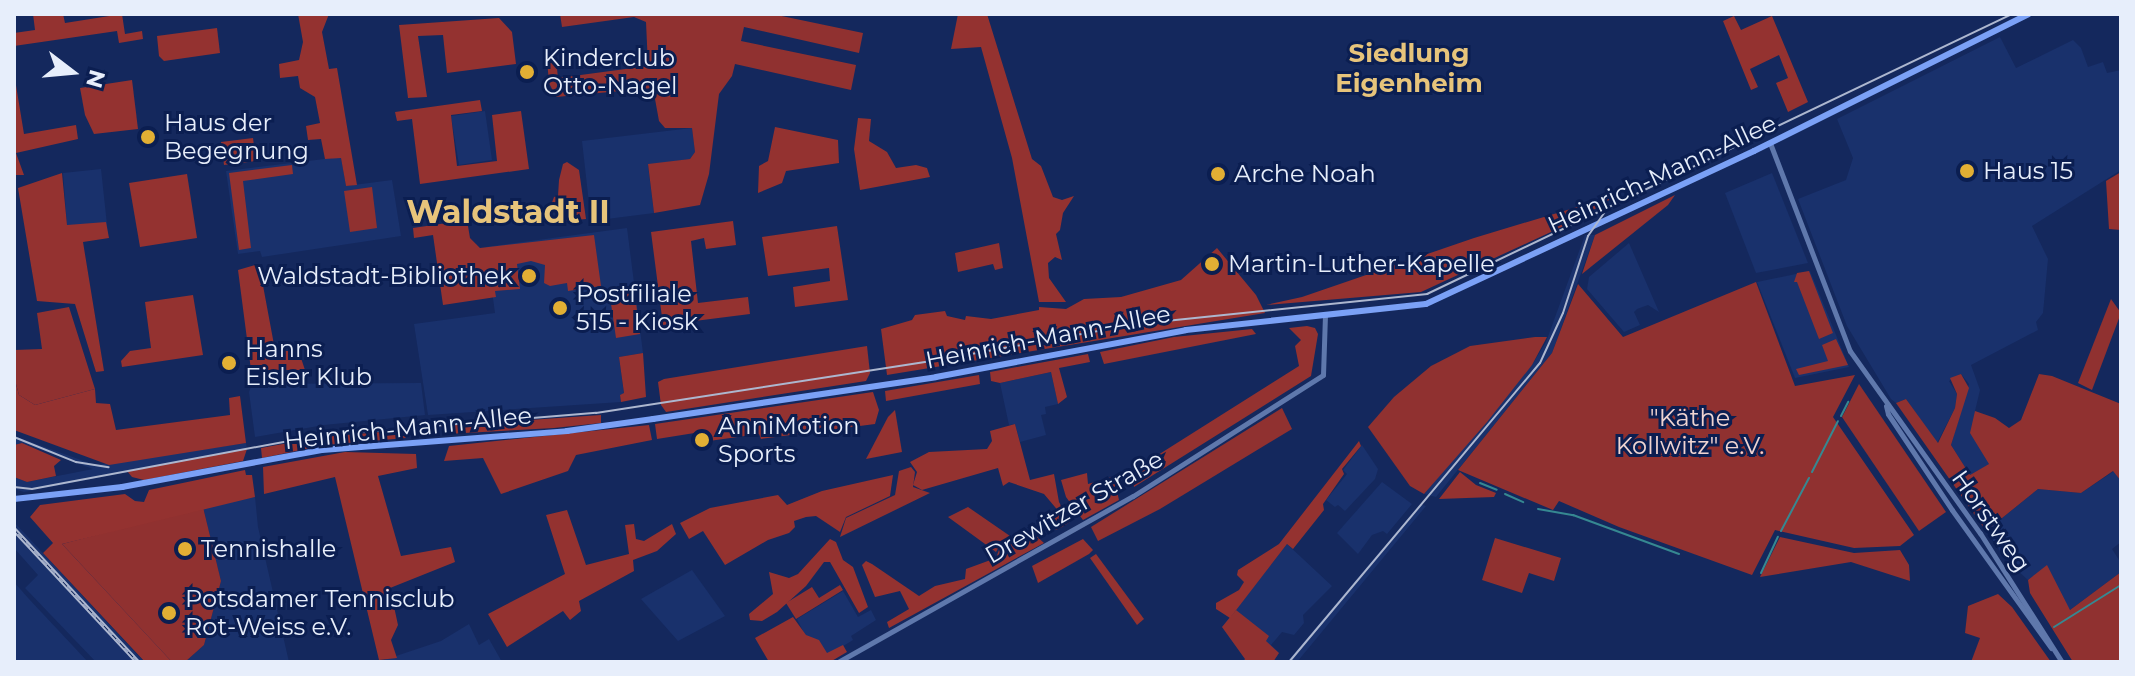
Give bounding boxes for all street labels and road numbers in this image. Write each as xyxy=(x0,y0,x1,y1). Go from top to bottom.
street label: Heinrich-Mann-Allee xyxy=(1543,108,1781,240)
street label: Heinrich-Mann-Allee xyxy=(923,299,1173,375)
street label: Heinrich-Mann-Allee xyxy=(283,401,533,455)
street label: Drewitzer Straße xyxy=(980,444,1168,570)
street label: Horstweg xyxy=(1946,465,2036,577)

